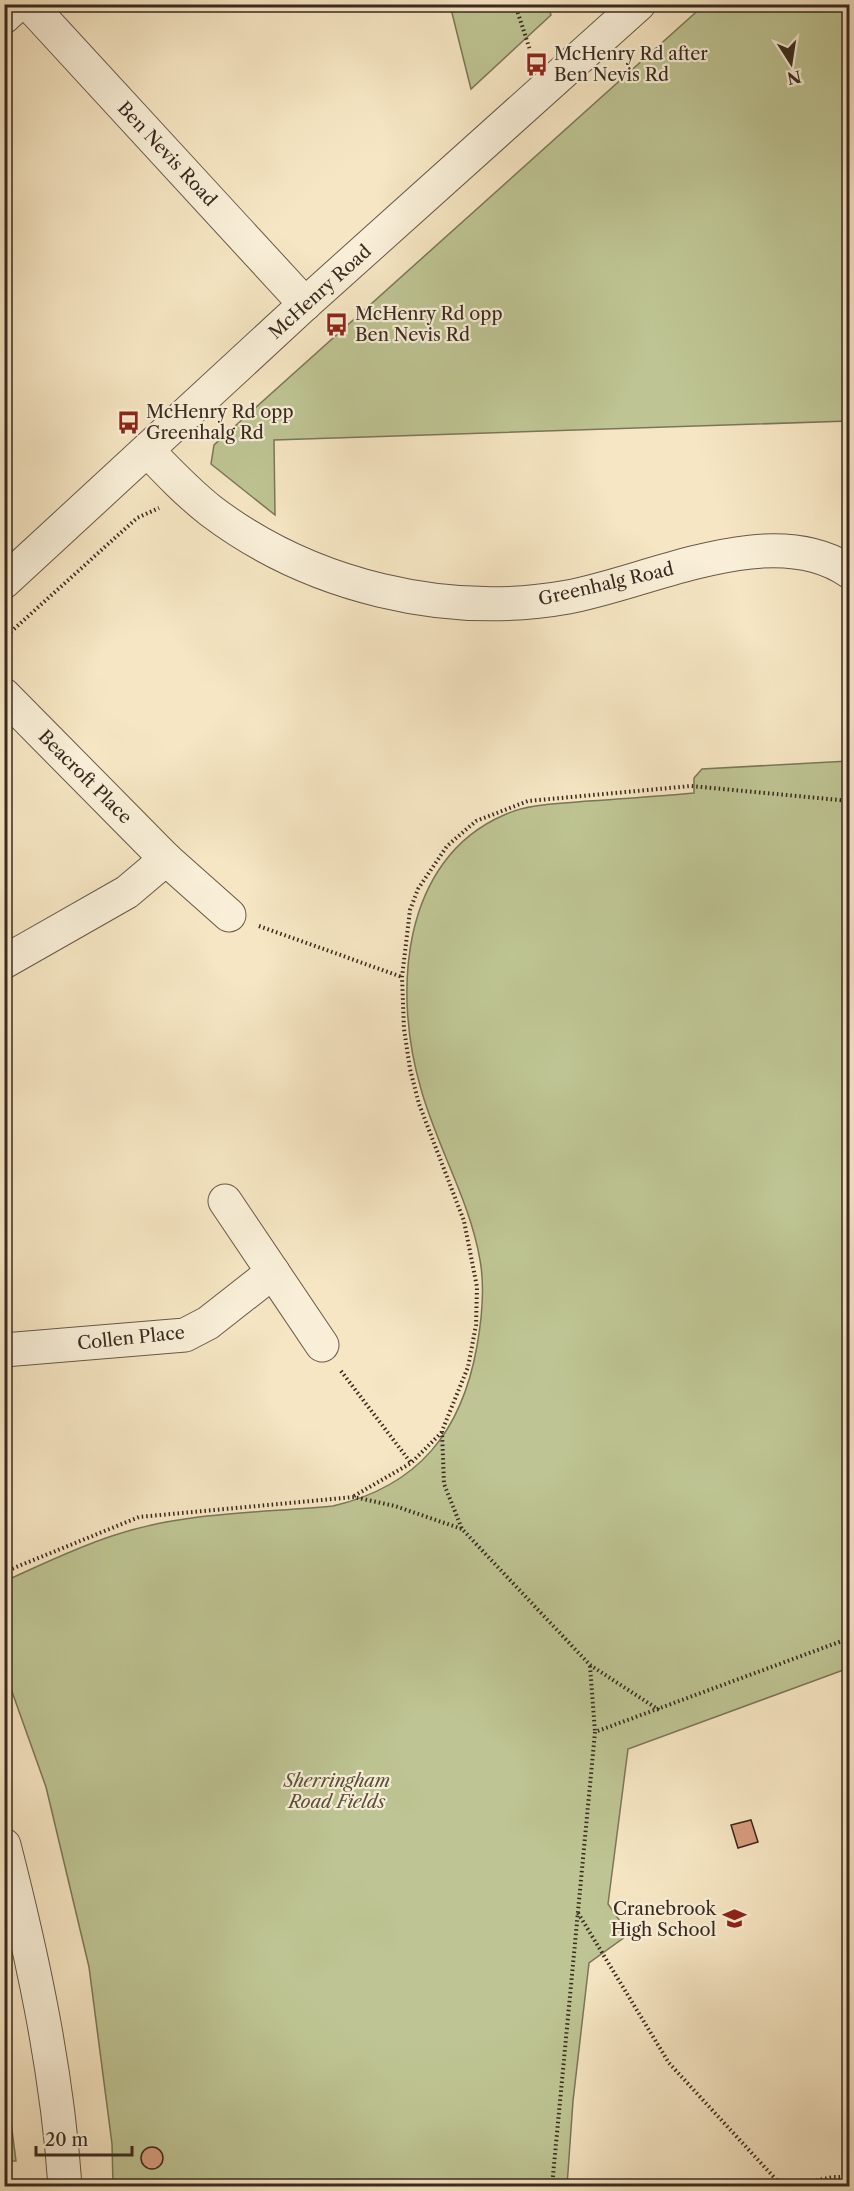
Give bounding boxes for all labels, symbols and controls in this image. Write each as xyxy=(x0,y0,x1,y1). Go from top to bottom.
north arrow xyxy=(761,33,821,93)
place label: McHenry Rd after Ben Nevis Rd xyxy=(554,43,708,86)
bus stop icon: McHenry Rd after Ben Nevis Rd xyxy=(523,51,549,77)
text: N xyxy=(785,66,803,89)
street label: Ben Nevis Road xyxy=(113,97,221,211)
street label: McHenry Road xyxy=(264,240,376,344)
place label: McHenry Rd opp Ben Nevis Rd xyxy=(355,303,503,346)
bus stop icon: McHenry Rd opp Ben Nevis Rd xyxy=(324,311,350,337)
place label: McHenry Rd opp Greenhalg Rd xyxy=(146,401,294,444)
bus stop icon: McHenry Rd opp Greenhalg Rd xyxy=(115,409,141,435)
street label: Greenhalg Road xyxy=(536,558,676,610)
street label: Beacroft Place xyxy=(34,726,136,828)
street label: Collen Place xyxy=(76,1321,186,1355)
park label: Sherringham Road Fields xyxy=(283,1770,390,1813)
place label: Cranebrook High School xyxy=(611,1898,718,1941)
school or university icon: Cranebrook High School xyxy=(721,1906,747,1932)
scale bar xyxy=(36,2119,132,2157)
text: 20 m xyxy=(45,2129,89,2151)

